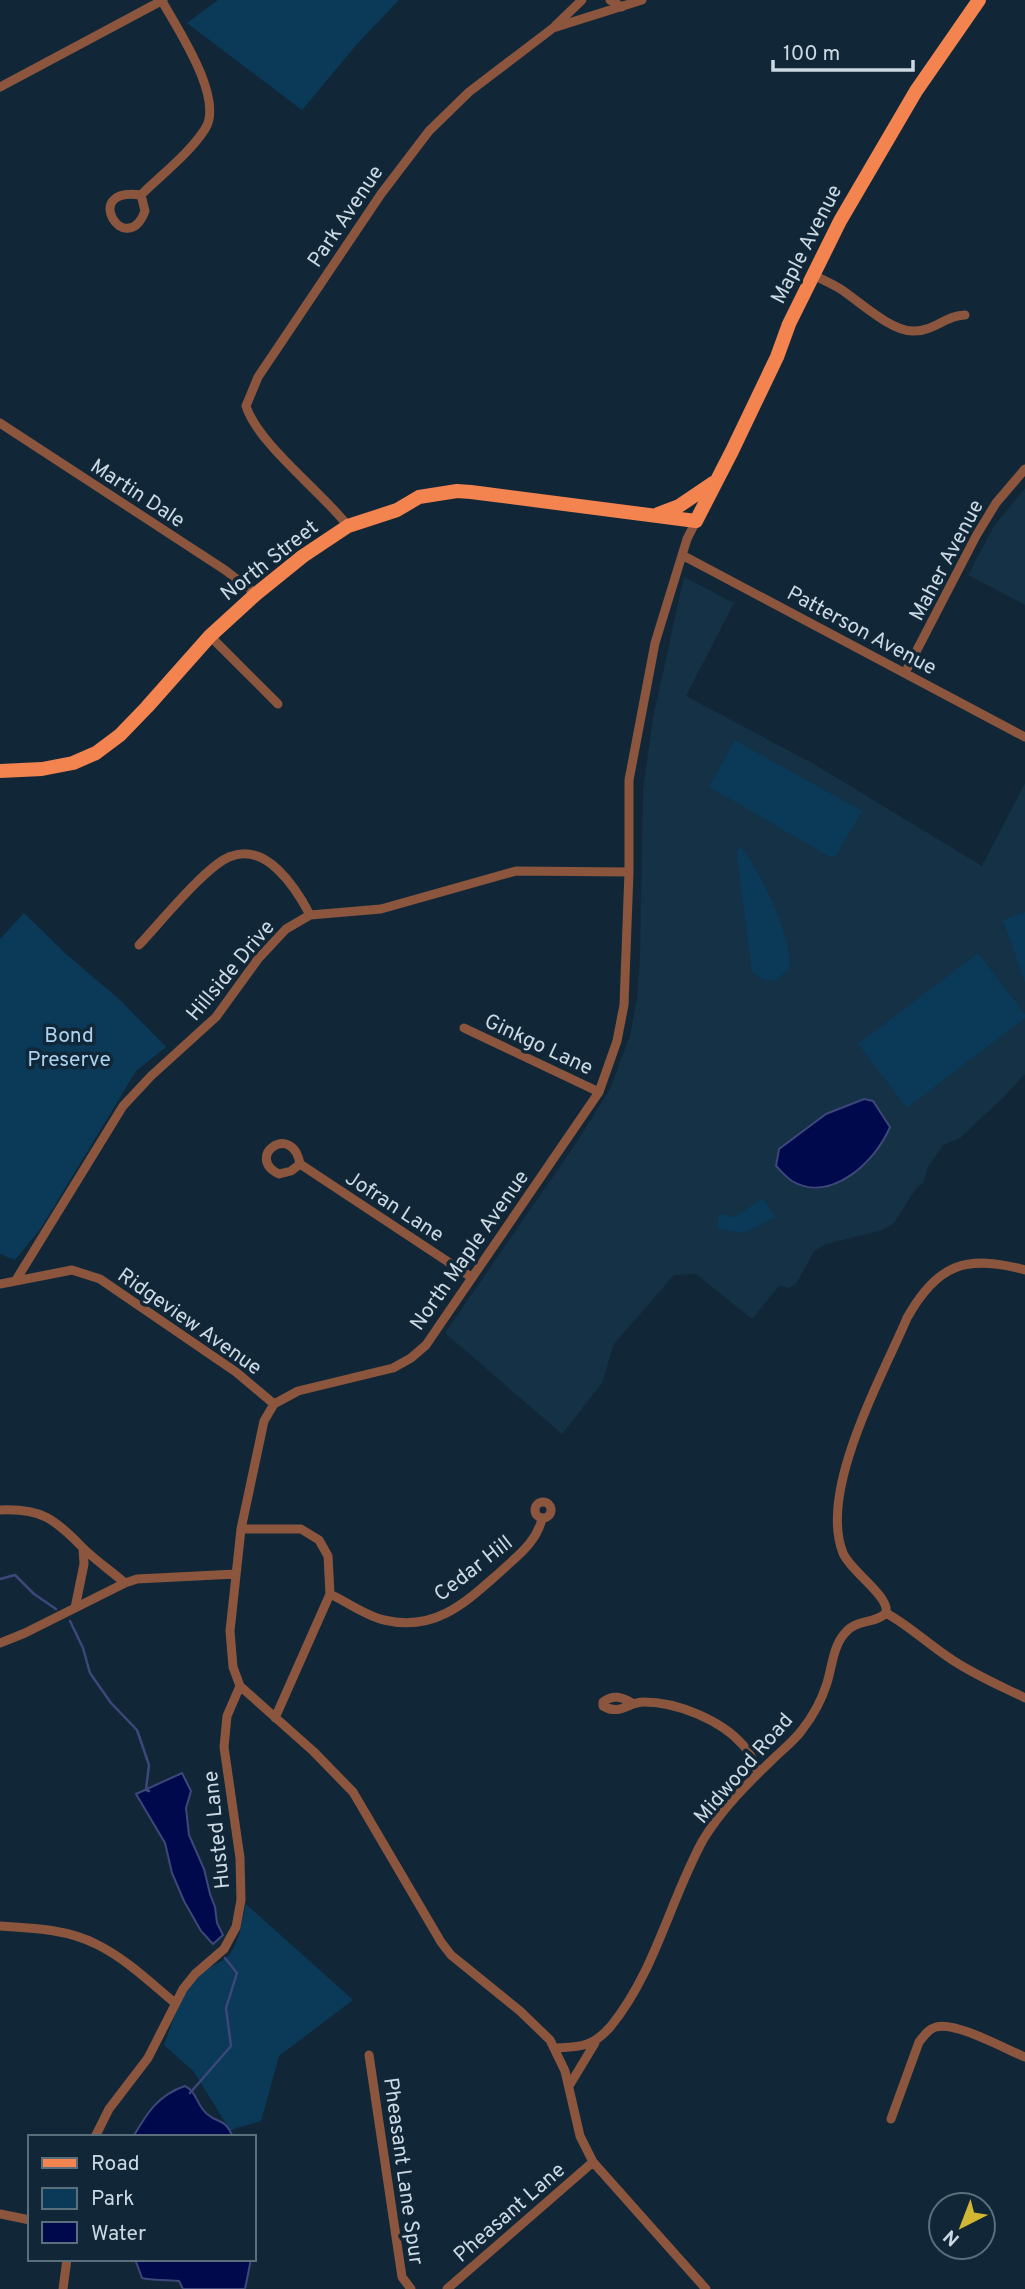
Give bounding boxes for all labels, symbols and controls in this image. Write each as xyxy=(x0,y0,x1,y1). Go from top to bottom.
scale bar xyxy=(773,28,913,72)
text: 100 m xyxy=(783,41,840,68)
street label: Park Avenue xyxy=(302,161,390,273)
street label: Maple Avenue xyxy=(766,180,849,309)
street label: Martin Dale xyxy=(85,454,190,535)
street label: Maher Avenue xyxy=(904,495,991,626)
street label: North Street xyxy=(215,514,324,608)
street label: Patterson Avenue xyxy=(782,581,941,682)
street label: Hillside Drive xyxy=(181,915,281,1027)
street label: Ginkgo Lane xyxy=(480,1008,597,1082)
park label: Bond Preserve xyxy=(27,1023,111,1074)
street label: Jofran Lane xyxy=(340,1165,449,1249)
street label: North Maple Avenue xyxy=(405,1165,536,1336)
street label: Ridgeview Avenue xyxy=(112,1262,267,1382)
street label: Cedar Hill xyxy=(429,1530,519,1608)
street label: Midwood Road xyxy=(689,1708,800,1830)
street label: Husted Lane xyxy=(198,1769,237,1890)
street label: Pheasant Lane Spur xyxy=(376,2076,429,2267)
legend xyxy=(28,2135,256,2261)
text: Road xyxy=(91,2151,140,2178)
street label: Pheasant Lane xyxy=(449,2157,571,2269)
text: Park xyxy=(91,2186,134,2213)
north arrow xyxy=(927,2191,997,2261)
text: Water xyxy=(91,2221,146,2248)
text: N xyxy=(939,2224,965,2251)

